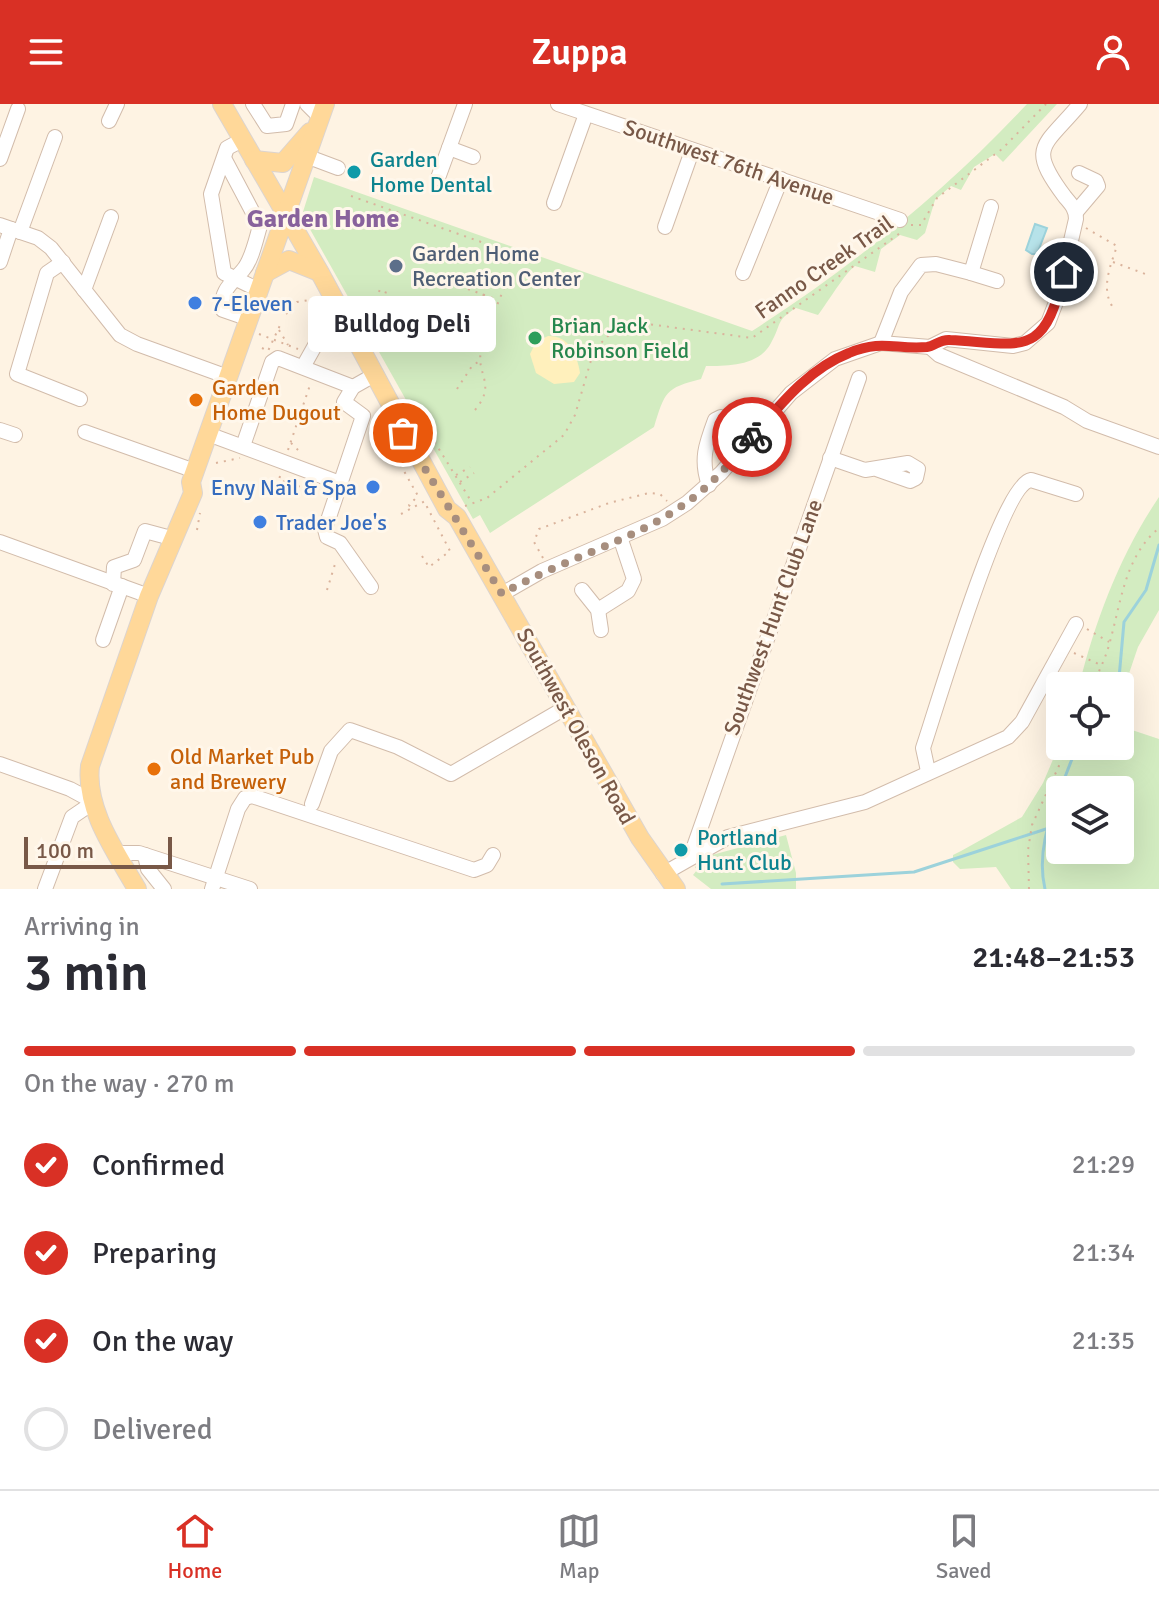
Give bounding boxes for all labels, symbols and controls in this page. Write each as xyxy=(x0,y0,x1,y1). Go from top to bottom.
icon: menu xyxy=(24,30,68,74)
text: Zuppa xyxy=(531,30,628,75)
icon: person xyxy=(1091,30,1135,74)
street label: Southwest 76th Avenue xyxy=(620,113,838,211)
place label: Garden Home Dental xyxy=(370,146,492,198)
marker: Garden Home Dental xyxy=(345,163,363,181)
district label: Garden Home xyxy=(247,203,399,235)
street label: Fanno Creek Trail xyxy=(750,209,898,325)
pin xyxy=(1030,238,1098,306)
place label: Garden Home Recreation Center xyxy=(412,240,581,292)
icon: home xyxy=(1042,250,1086,294)
marker: Garden Home Recreation Center xyxy=(387,257,405,275)
place label: 7-Eleven xyxy=(211,290,293,317)
marker: 7-Eleven xyxy=(186,294,204,312)
callout: Bulldog Deli xyxy=(309,297,497,353)
text: Bulldog Deli xyxy=(333,308,471,340)
place label: Brian Jack Robinson Field xyxy=(551,312,689,364)
marker: Brian Jack Robinson Field xyxy=(526,329,544,347)
place label: Garden Home Dugout xyxy=(212,374,341,426)
marker: Garden Home Dugout xyxy=(187,391,205,409)
courier xyxy=(712,397,792,477)
pin xyxy=(369,399,437,467)
icon: bag xyxy=(381,411,425,455)
icon: bike xyxy=(730,415,774,459)
place label: Envy Nail & Spa xyxy=(211,474,357,501)
marker: Envy Nail & Spa xyxy=(364,478,382,496)
street label: Southwest Hunt Club Lane xyxy=(718,496,828,738)
place label: Trader Joe's xyxy=(276,509,387,536)
marker: Trader Joe's xyxy=(251,513,269,531)
street label: Southwest Oleson Road xyxy=(511,623,641,829)
map controls xyxy=(1046,672,1134,864)
button: locate xyxy=(1046,672,1134,760)
place label: Old Market Pub and Brewery xyxy=(170,743,314,795)
marker: Old Market Pub and Brewery xyxy=(145,760,163,778)
button: layers xyxy=(1046,776,1134,864)
place label: Portland Hunt Club xyxy=(697,824,792,876)
scale bar xyxy=(24,833,172,869)
text: 100 m xyxy=(36,837,94,864)
marker: Portland Hunt Club xyxy=(672,841,690,859)
text: Arriving in xyxy=(24,911,140,943)
text: 21:48–21:53 xyxy=(972,939,1135,976)
text: 3 min xyxy=(24,941,149,1005)
text: On the way · 270 m xyxy=(24,1068,234,1100)
icon: check xyxy=(24,1143,68,1187)
text: Confirmed xyxy=(92,1147,225,1184)
text: 21:29 xyxy=(1072,1149,1135,1181)
icon: check xyxy=(24,1231,68,1275)
text: Preparing xyxy=(92,1235,217,1272)
text: 21:34 xyxy=(1072,1237,1135,1269)
icon: check xyxy=(24,1319,68,1363)
text: On the way xyxy=(92,1323,233,1360)
text: 21:35 xyxy=(1072,1325,1135,1357)
text: Delivered xyxy=(92,1411,213,1448)
tab: Home xyxy=(167,1509,222,1584)
tab: Map xyxy=(557,1509,601,1584)
tab: Saved xyxy=(936,1509,992,1584)

